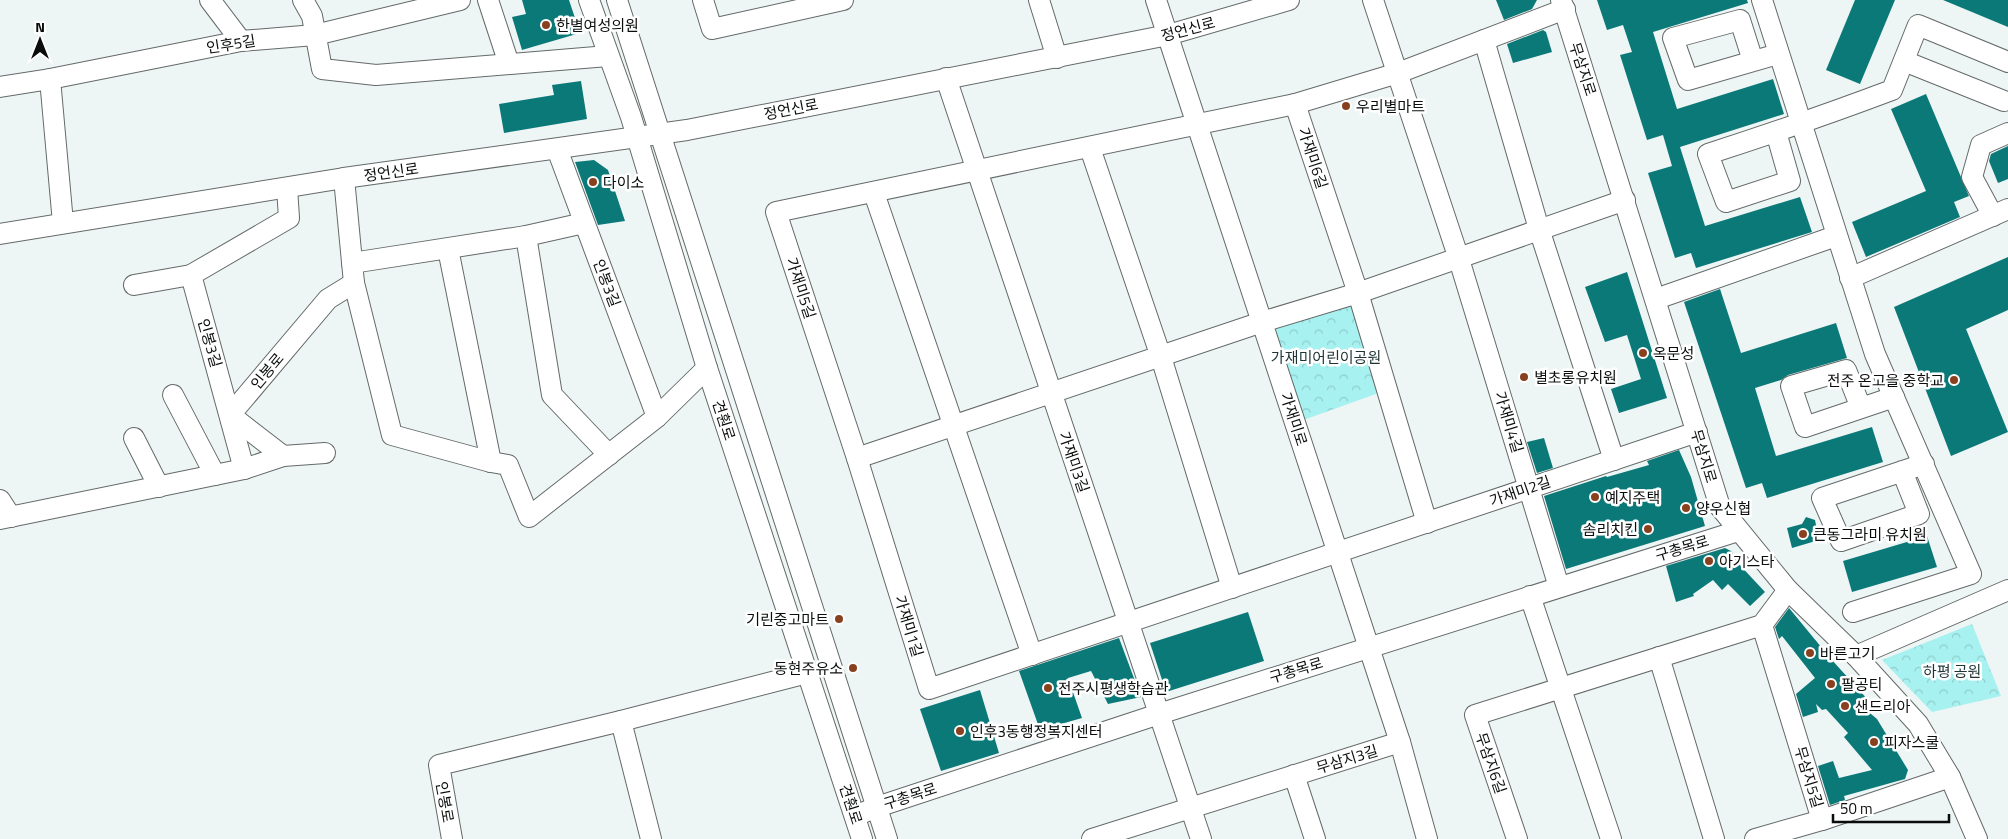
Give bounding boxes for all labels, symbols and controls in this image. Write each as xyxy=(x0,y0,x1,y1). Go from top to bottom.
street label: 정언신로 xyxy=(1158,11,1218,47)
place label: 한별여성의원 xyxy=(556,14,639,37)
north arrow xyxy=(15,15,65,65)
text: N xyxy=(35,16,45,37)
marker: 한별여성의원 xyxy=(540,19,552,31)
street label: 인후5길 xyxy=(205,29,257,59)
street label: 무삼지로 xyxy=(1564,39,1602,99)
street label: 정언신로 xyxy=(762,92,820,126)
place label: 우리별마트 xyxy=(1356,95,1425,118)
marker: 우리별마트 xyxy=(1340,100,1352,112)
street label: 가재미6길 xyxy=(1292,124,1334,192)
street label: 정언신로 xyxy=(362,157,420,187)
place label: 다이소 xyxy=(603,171,645,194)
marker: 다이소 xyxy=(587,176,599,188)
street label: 가재미5길 xyxy=(780,254,822,322)
street label: 인봉3길 xyxy=(587,256,627,310)
street label: 인봉3길 xyxy=(192,316,228,370)
place label: 옥문성 xyxy=(1653,342,1694,365)
park label: 가재미어린이공원 xyxy=(1271,346,1381,369)
marker: 옥문성 xyxy=(1637,347,1649,359)
street label: 인봉로 xyxy=(245,348,289,394)
place label: 별초롱유치원 xyxy=(1534,366,1617,389)
place label: 전주 온고을 중학교 xyxy=(1827,369,1944,392)
marker: 별초롱유치원 xyxy=(1518,371,1530,383)
marker: 전주 온고을 중학교 xyxy=(1948,374,1960,386)
street label: 가재미4길 xyxy=(1489,388,1529,456)
street label: 가재미로 xyxy=(1275,389,1313,449)
street label: 견훤로 xyxy=(707,397,741,443)
street label: 무삼지로 xyxy=(1685,426,1723,486)
street label: 가재미3길 xyxy=(1053,428,1095,496)
street label: 가재미2길 xyxy=(1486,470,1554,512)
place label: 예지주택 xyxy=(1605,486,1660,509)
marker: 예지주택 xyxy=(1589,491,1601,503)
place label: 양우신협 xyxy=(1696,497,1751,520)
marker: 양우신협 xyxy=(1680,502,1692,514)
place label: 솜리치킨 xyxy=(1583,518,1638,541)
marker: 솜리치킨 xyxy=(1642,523,1654,535)
place label: 큰동그라미 유치원 xyxy=(1813,523,1927,546)
marker: 큰동그라미 유치원 xyxy=(1797,528,1809,540)
street label: 구총목로 xyxy=(1652,529,1712,567)
place label: 아기스타 xyxy=(1719,550,1774,573)
marker: 아기스타 xyxy=(1703,555,1715,567)
street label: 가재미1길 xyxy=(889,592,929,660)
place label: 기린중고마트 xyxy=(746,608,829,631)
marker: 기린중고마트 xyxy=(833,613,845,625)
place label: 바른고기 xyxy=(1820,642,1875,665)
marker: 바른고기 xyxy=(1804,647,1816,659)
street label: 구총목로 xyxy=(1266,651,1326,689)
place label: 동현주유소 xyxy=(774,657,843,680)
park label: 하평 공원 xyxy=(1923,660,1981,683)
marker: 동현주유소 xyxy=(847,662,859,674)
place label: 팔공티 xyxy=(1841,673,1882,696)
place label: 전주시평생학습관 xyxy=(1058,677,1169,700)
marker: 팔공티 xyxy=(1825,678,1837,690)
marker: 전주시평생학습관 xyxy=(1042,682,1054,694)
place label: 샌드리아 xyxy=(1855,695,1910,718)
marker: 샌드리아 xyxy=(1839,700,1851,712)
place label: 인후3동행정복지센터 xyxy=(970,720,1103,743)
marker: 인후3동행정복지센터 xyxy=(954,725,966,737)
street label: 무삼지6길 xyxy=(1470,729,1512,797)
place label: 피자스쿨 xyxy=(1884,731,1939,754)
marker: 피자스쿨 xyxy=(1868,736,1880,748)
street label: 무삼지3길 xyxy=(1313,739,1381,779)
street label: 무삼지5길 xyxy=(1789,743,1829,811)
street label: 구총목로 xyxy=(880,777,940,815)
street label: 인봉로 xyxy=(430,780,460,824)
street label: 견훤로 xyxy=(834,781,868,827)
scale bar xyxy=(1833,792,1949,824)
text: 50 m xyxy=(1840,797,1873,820)

